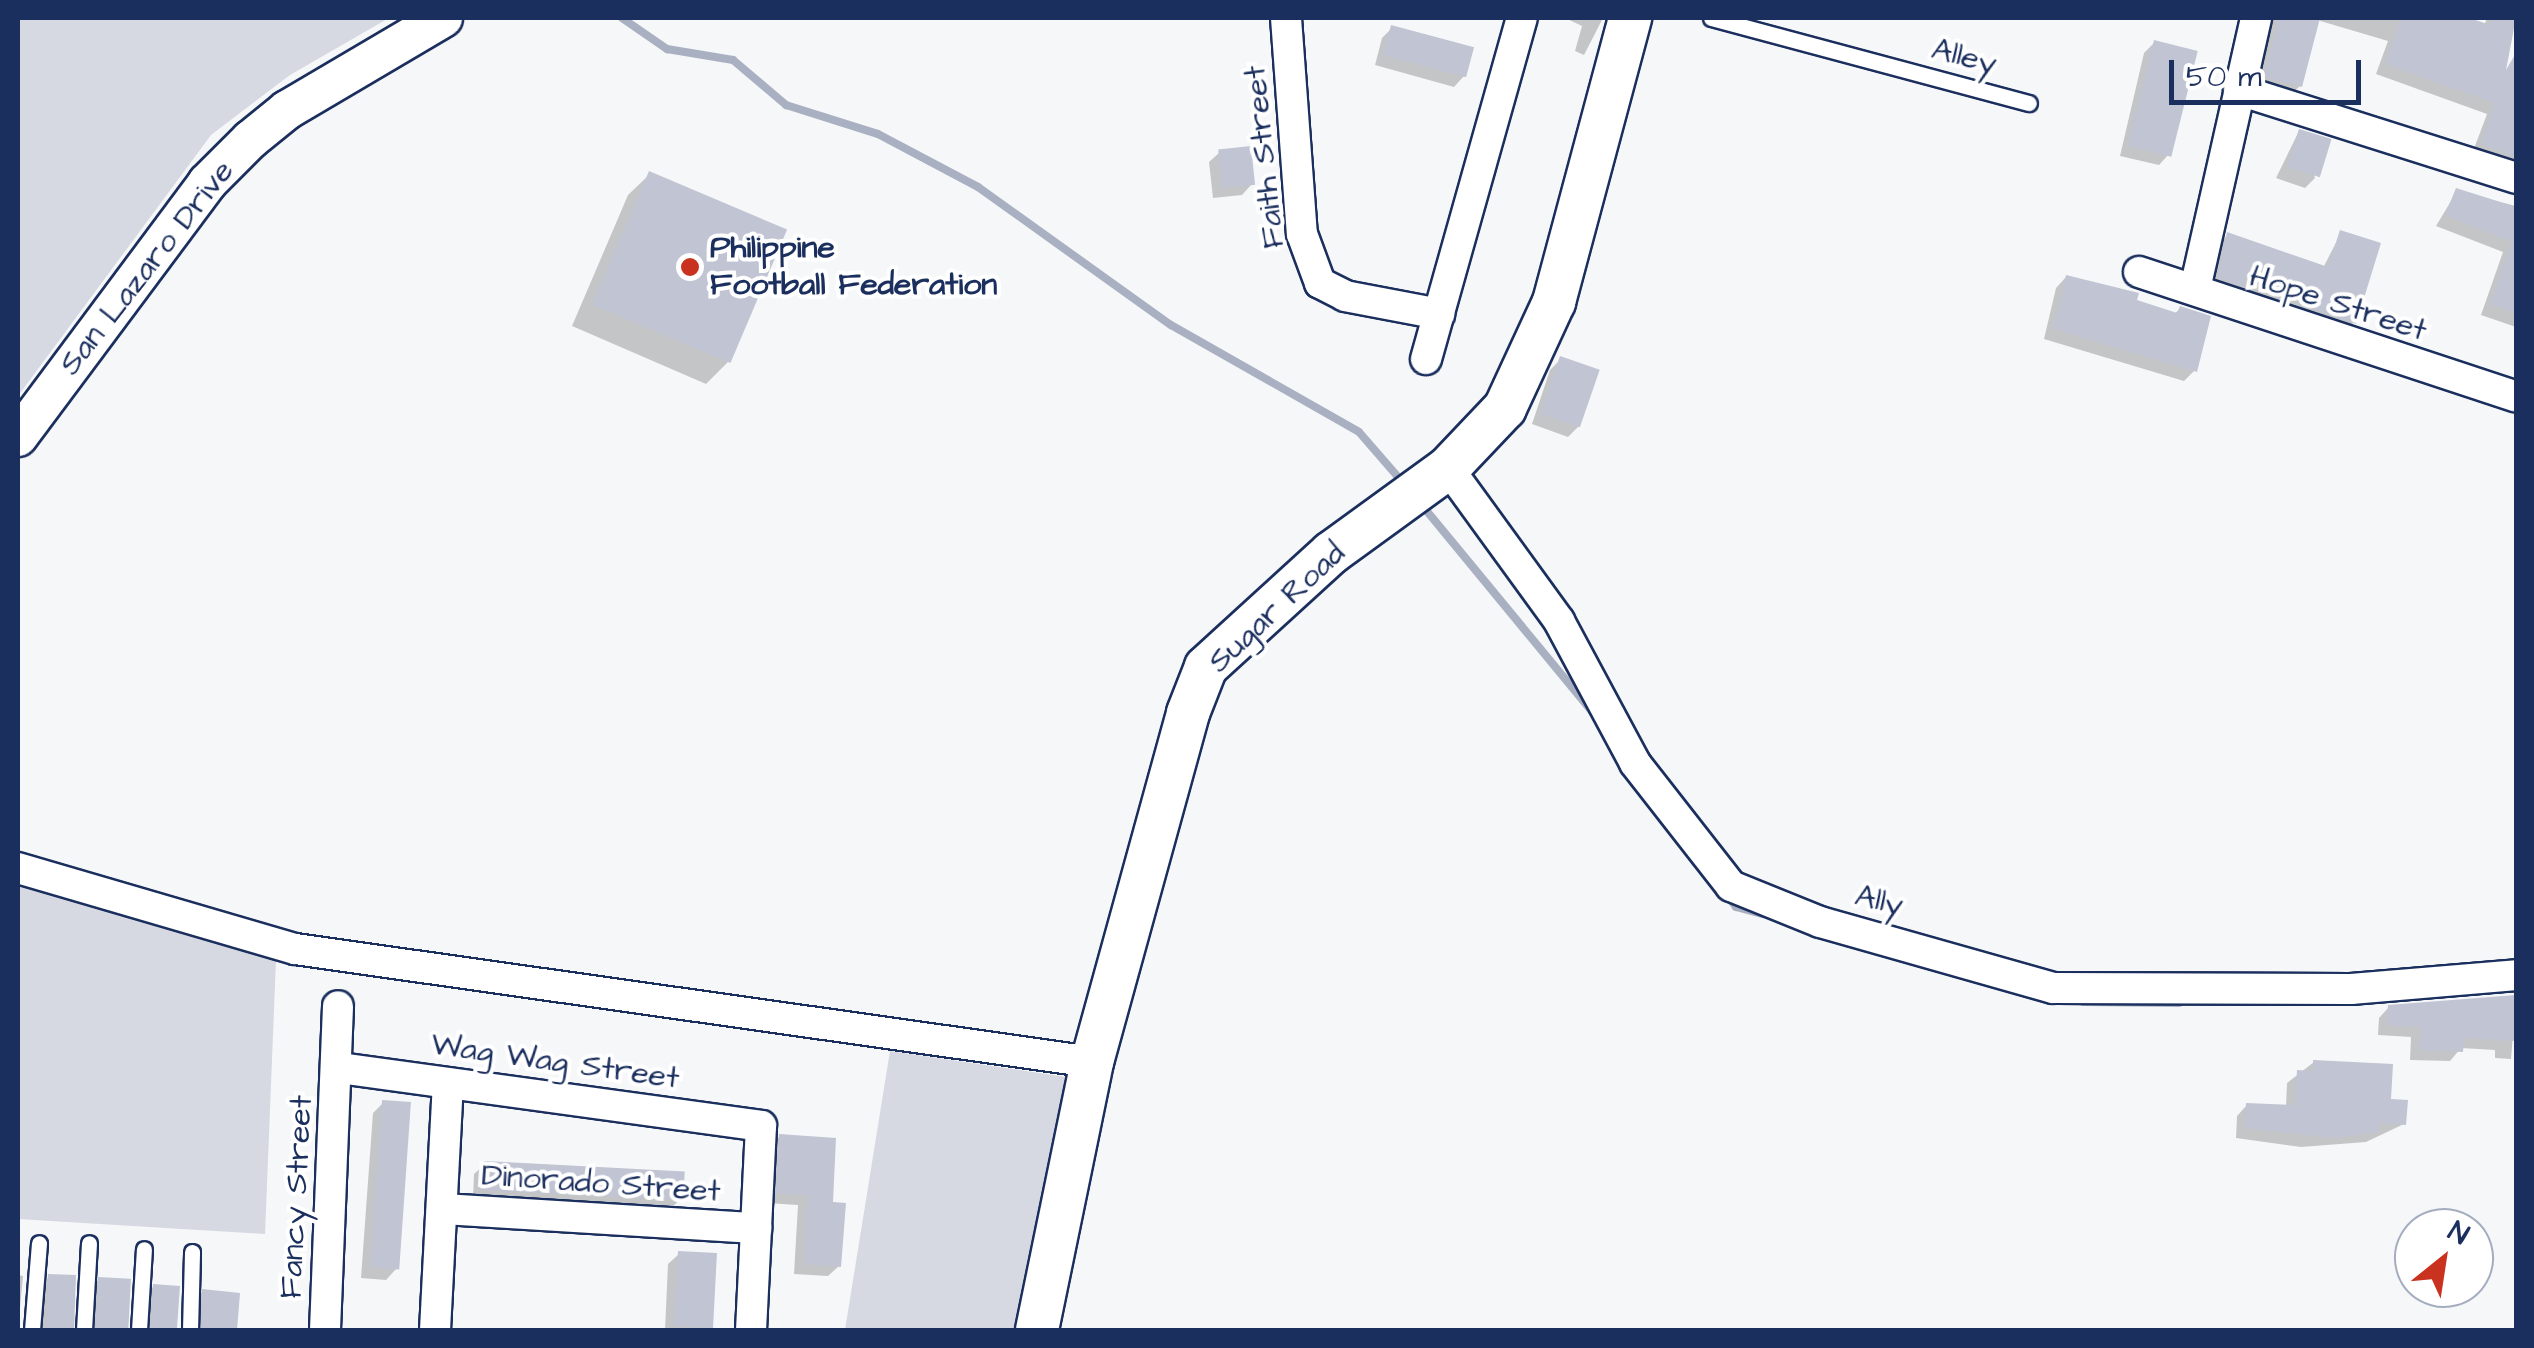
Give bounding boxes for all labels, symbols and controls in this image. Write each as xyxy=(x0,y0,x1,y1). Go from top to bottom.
street label: Alley xyxy=(1927,30,2001,84)
scale bar xyxy=(2174,40,2366,102)
text: 50 m xyxy=(2186,56,2262,98)
street label: Faith Street xyxy=(1236,64,1294,250)
street label: San Lazaro Drive xyxy=(51,153,243,383)
place label: Philippine Football Federation xyxy=(710,230,997,305)
marker: Philippine Football Federation xyxy=(679,256,701,278)
street label: Hope Street xyxy=(2245,257,2431,351)
street label: Sugar Road xyxy=(1200,535,1354,681)
street label: Ally xyxy=(1851,877,1907,925)
street label: Wag Wag Street xyxy=(428,1026,682,1098)
street label: Fancy Street xyxy=(272,1094,322,1300)
street label: Dinorado Street xyxy=(480,1156,722,1212)
north arrow xyxy=(2394,1208,2494,1308)
text: N xyxy=(2441,1212,2476,1255)

